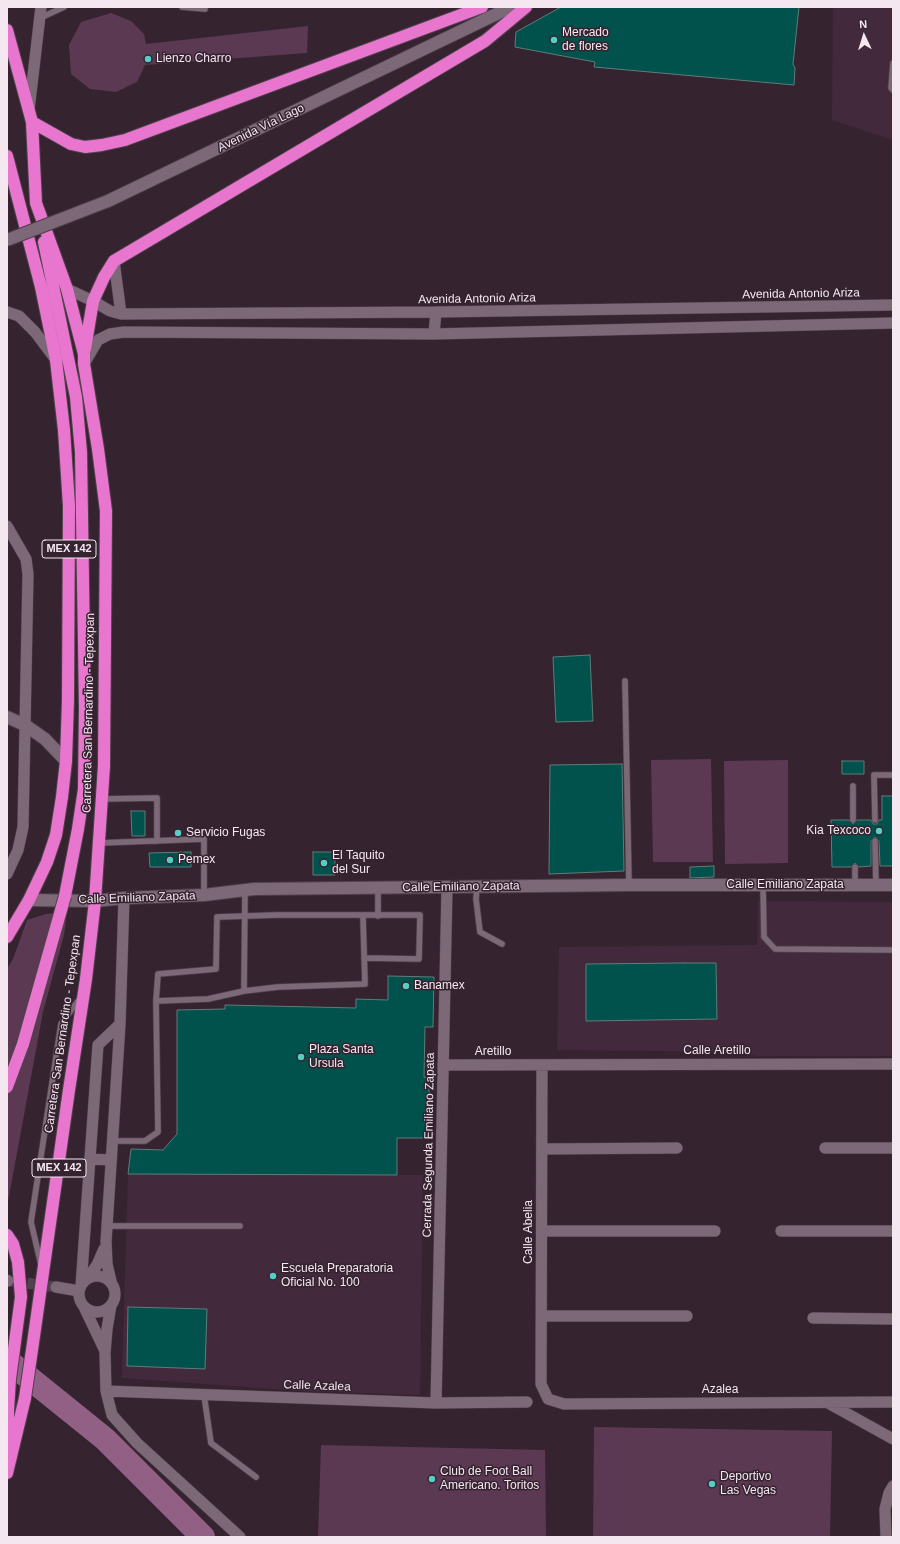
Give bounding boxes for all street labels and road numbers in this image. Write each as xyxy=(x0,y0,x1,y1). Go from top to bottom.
street label: Avenida Vía Lago xyxy=(215,101,307,155)
street label: Avenida Antonio Ariza xyxy=(742,286,860,302)
street label: Avenida Antonio Ariza xyxy=(418,291,536,307)
road number: MEX 142 xyxy=(42,540,96,558)
street label: Carretera San Bernardino - Tepexpan xyxy=(80,613,98,813)
street label: Calle Emiliano Zapata xyxy=(726,878,844,892)
street label: Calle Emiliano Zapata xyxy=(402,879,520,895)
street label: Calle Emiliano Zapata xyxy=(78,889,196,907)
street label: Carretera San Bernardino - Tepexpan xyxy=(42,934,84,1134)
street label: Calle Aretillo xyxy=(683,1044,751,1058)
street label: Aretillo xyxy=(475,1045,511,1059)
street label: Cerrada Segunda Emiliano Zapata xyxy=(420,1052,438,1238)
road number: MEX 142 xyxy=(32,1159,86,1177)
street label: Calle Abelia xyxy=(522,1200,536,1264)
street label: Calle Azalea xyxy=(283,1378,351,1394)
street label: Azalea xyxy=(702,1383,738,1397)

